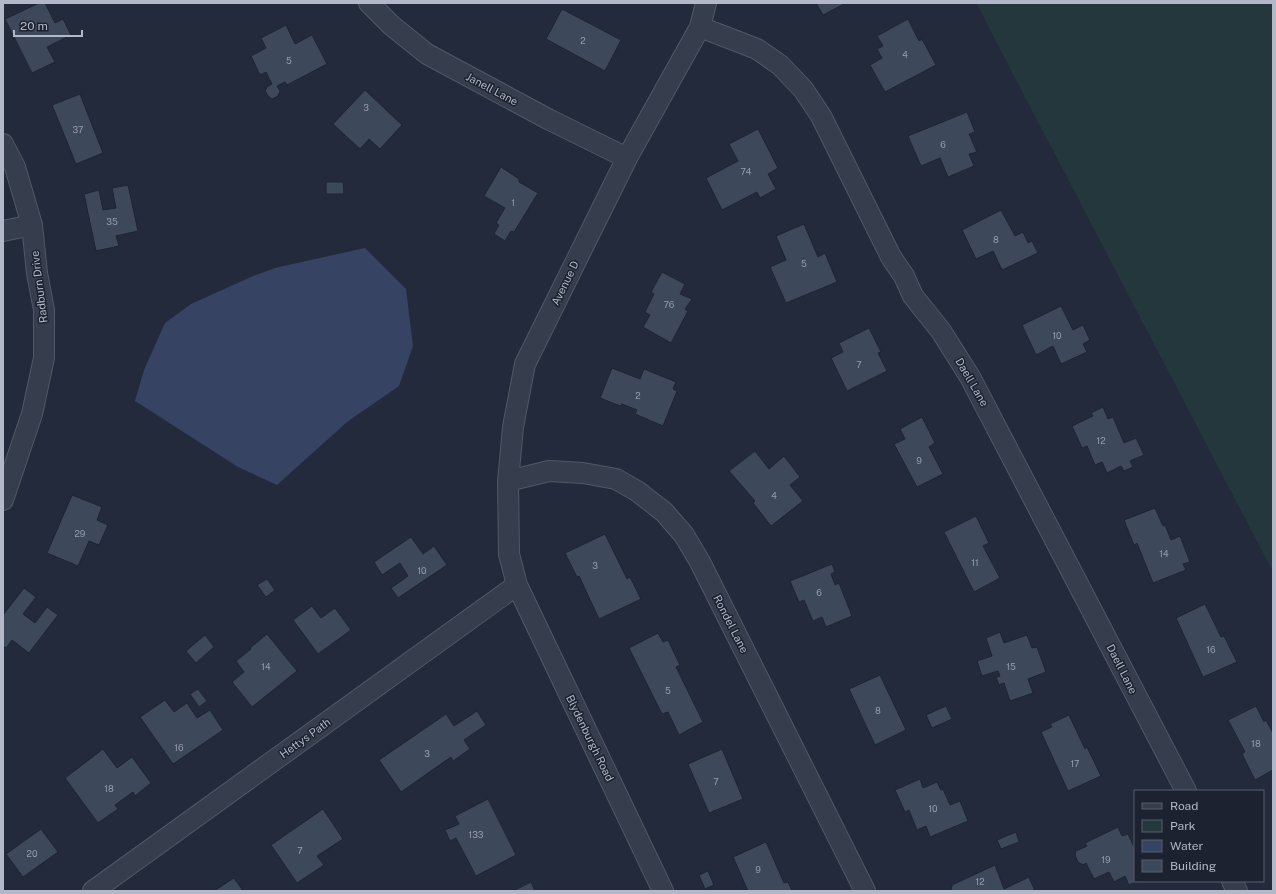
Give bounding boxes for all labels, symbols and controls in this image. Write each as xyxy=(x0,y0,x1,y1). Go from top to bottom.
scale bar xyxy=(14,12,82,38)
text: 20 m xyxy=(20,19,48,33)
house number: 2 xyxy=(580,35,586,46)
house number: 4 xyxy=(902,49,908,60)
house number: 5 xyxy=(286,55,292,66)
street label: Janell Lane xyxy=(464,70,520,108)
house number: 3 xyxy=(363,102,369,113)
house number: 37 xyxy=(73,124,83,135)
house number: 6 xyxy=(940,139,946,150)
house number: 74 xyxy=(741,166,752,177)
house number: 1 xyxy=(511,197,515,208)
house number: 35 xyxy=(106,216,118,227)
house number: 8 xyxy=(993,234,999,245)
street label: Radburn Drive xyxy=(29,250,49,324)
street label: Avenue D xyxy=(549,258,581,307)
house number: 5 xyxy=(801,258,807,269)
house number: 76 xyxy=(664,299,675,310)
house number: 10 xyxy=(1052,330,1062,341)
street label: Daell Lane xyxy=(953,356,991,408)
house number: 7 xyxy=(856,359,862,370)
house number: 2 xyxy=(635,390,641,401)
house number: 12 xyxy=(1096,435,1106,446)
house number: 9 xyxy=(916,455,922,466)
house number: 4 xyxy=(771,490,777,501)
house number: 29 xyxy=(75,528,86,539)
house number: 14 xyxy=(1159,548,1169,559)
house number: 11 xyxy=(971,557,979,568)
house number: 3 xyxy=(592,560,598,571)
house number: 10 xyxy=(417,565,427,576)
house number: 6 xyxy=(816,587,822,598)
street label: Rondel Lane xyxy=(711,593,751,655)
street label: Daell Lane xyxy=(1104,642,1140,696)
house number: 16 xyxy=(1206,644,1216,655)
house number: 14 xyxy=(261,661,271,672)
house number: 15 xyxy=(1006,661,1016,672)
house number: 5 xyxy=(665,685,671,696)
street label: Blydenburgh Road xyxy=(564,693,616,783)
house number: 8 xyxy=(875,705,881,716)
street label: Hettys Path xyxy=(277,716,333,760)
house number: 18 xyxy=(1251,738,1261,749)
house number: 16 xyxy=(174,742,184,753)
house number: 3 xyxy=(424,748,430,759)
house number: 17 xyxy=(1070,758,1080,769)
house number: 7 xyxy=(713,776,719,787)
house number: 18 xyxy=(104,783,114,794)
legend xyxy=(1134,790,1264,882)
text: Road xyxy=(1170,799,1198,813)
house number: 10 xyxy=(928,803,938,814)
text: Park xyxy=(1170,819,1196,833)
house number: 133 xyxy=(469,829,484,840)
text: Water xyxy=(1170,839,1204,853)
house number: 7 xyxy=(297,845,303,856)
house number: 20 xyxy=(27,848,38,859)
house number: 19 xyxy=(1101,854,1111,865)
text: Building xyxy=(1170,859,1216,873)
house number: 9 xyxy=(755,864,761,875)
house number: 12 xyxy=(975,876,985,887)

